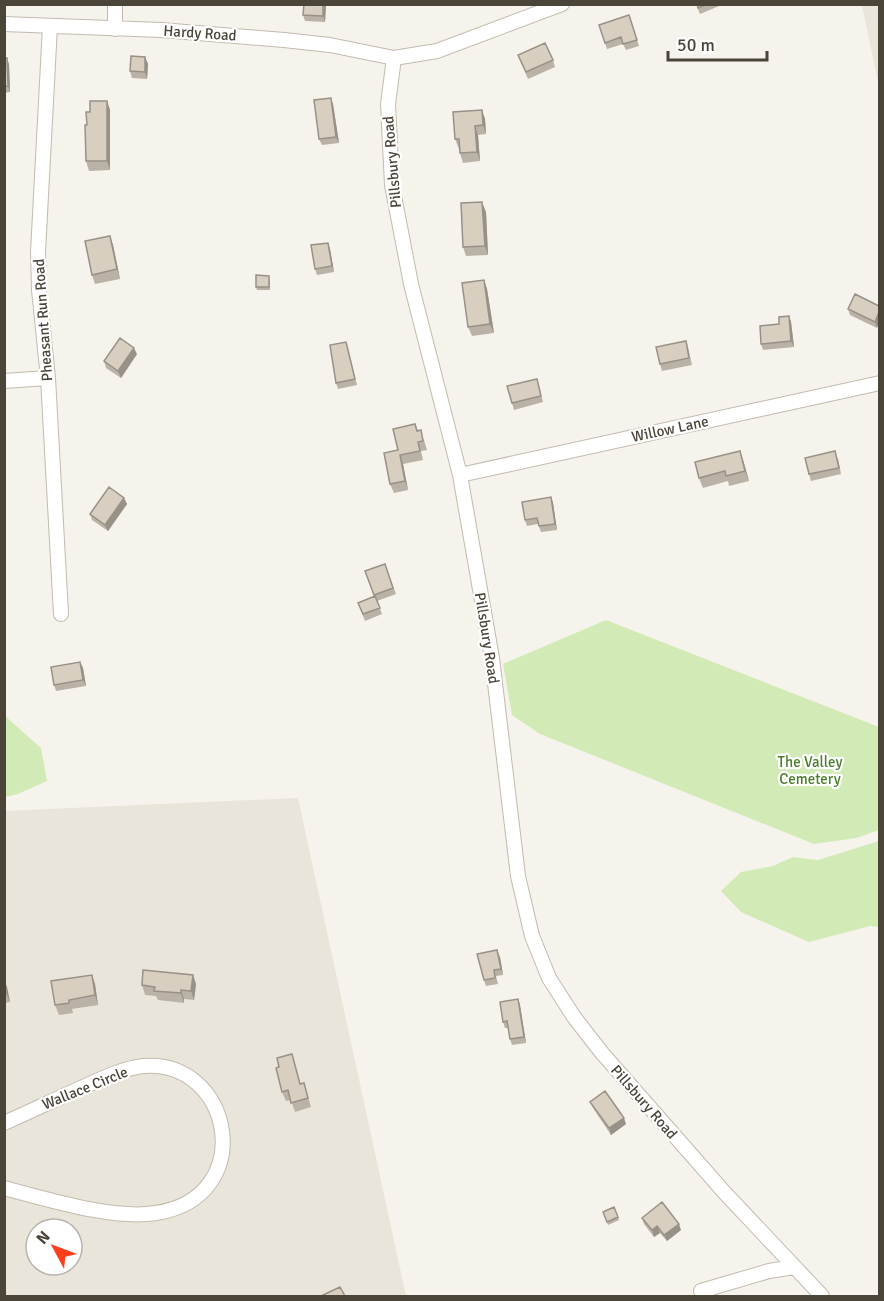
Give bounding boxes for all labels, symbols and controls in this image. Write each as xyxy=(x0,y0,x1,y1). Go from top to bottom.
street label: Hardy Road xyxy=(163,21,237,45)
scale bar xyxy=(668,24,767,62)
text: 50 m xyxy=(677,34,715,56)
street label: Pillsbury Road xyxy=(379,115,405,209)
street label: Pheasant Run Road xyxy=(30,258,56,382)
street label: Willow Lane xyxy=(630,412,710,446)
street label: Pillsbury Road xyxy=(471,591,503,685)
park label: The Valley Cemetery xyxy=(778,753,842,788)
street label: Pillsbury Road xyxy=(607,1061,681,1143)
street label: Wallace Circle xyxy=(39,1063,131,1113)
north arrow xyxy=(24,1217,84,1277)
text: N xyxy=(32,1227,55,1249)

